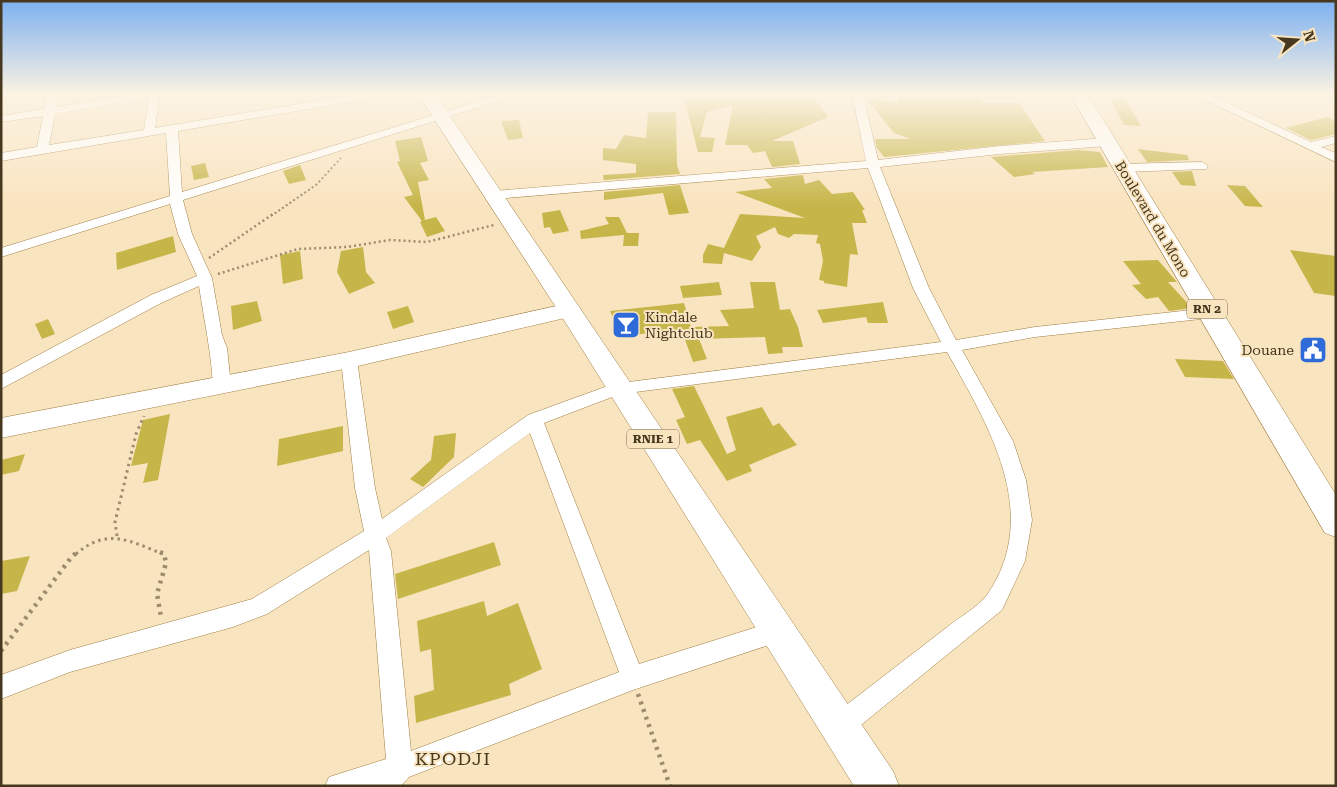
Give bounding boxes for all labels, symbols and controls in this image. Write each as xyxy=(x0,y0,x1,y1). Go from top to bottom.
north arrow xyxy=(1272,15,1322,65)
text: N xyxy=(1300,29,1319,44)
street label: Boulevard du Mono xyxy=(1112,158,1194,280)
road number: RN 2 xyxy=(1187,300,1227,318)
place label: Kindale Nightclub xyxy=(645,309,713,341)
bar icon: Kindale Nightclub xyxy=(611,310,641,340)
public building icon: Douane xyxy=(1298,335,1328,365)
place label: Douane xyxy=(1241,342,1294,358)
road number: RNIE 1 xyxy=(627,429,679,448)
district label: KPODJI xyxy=(415,748,491,769)

